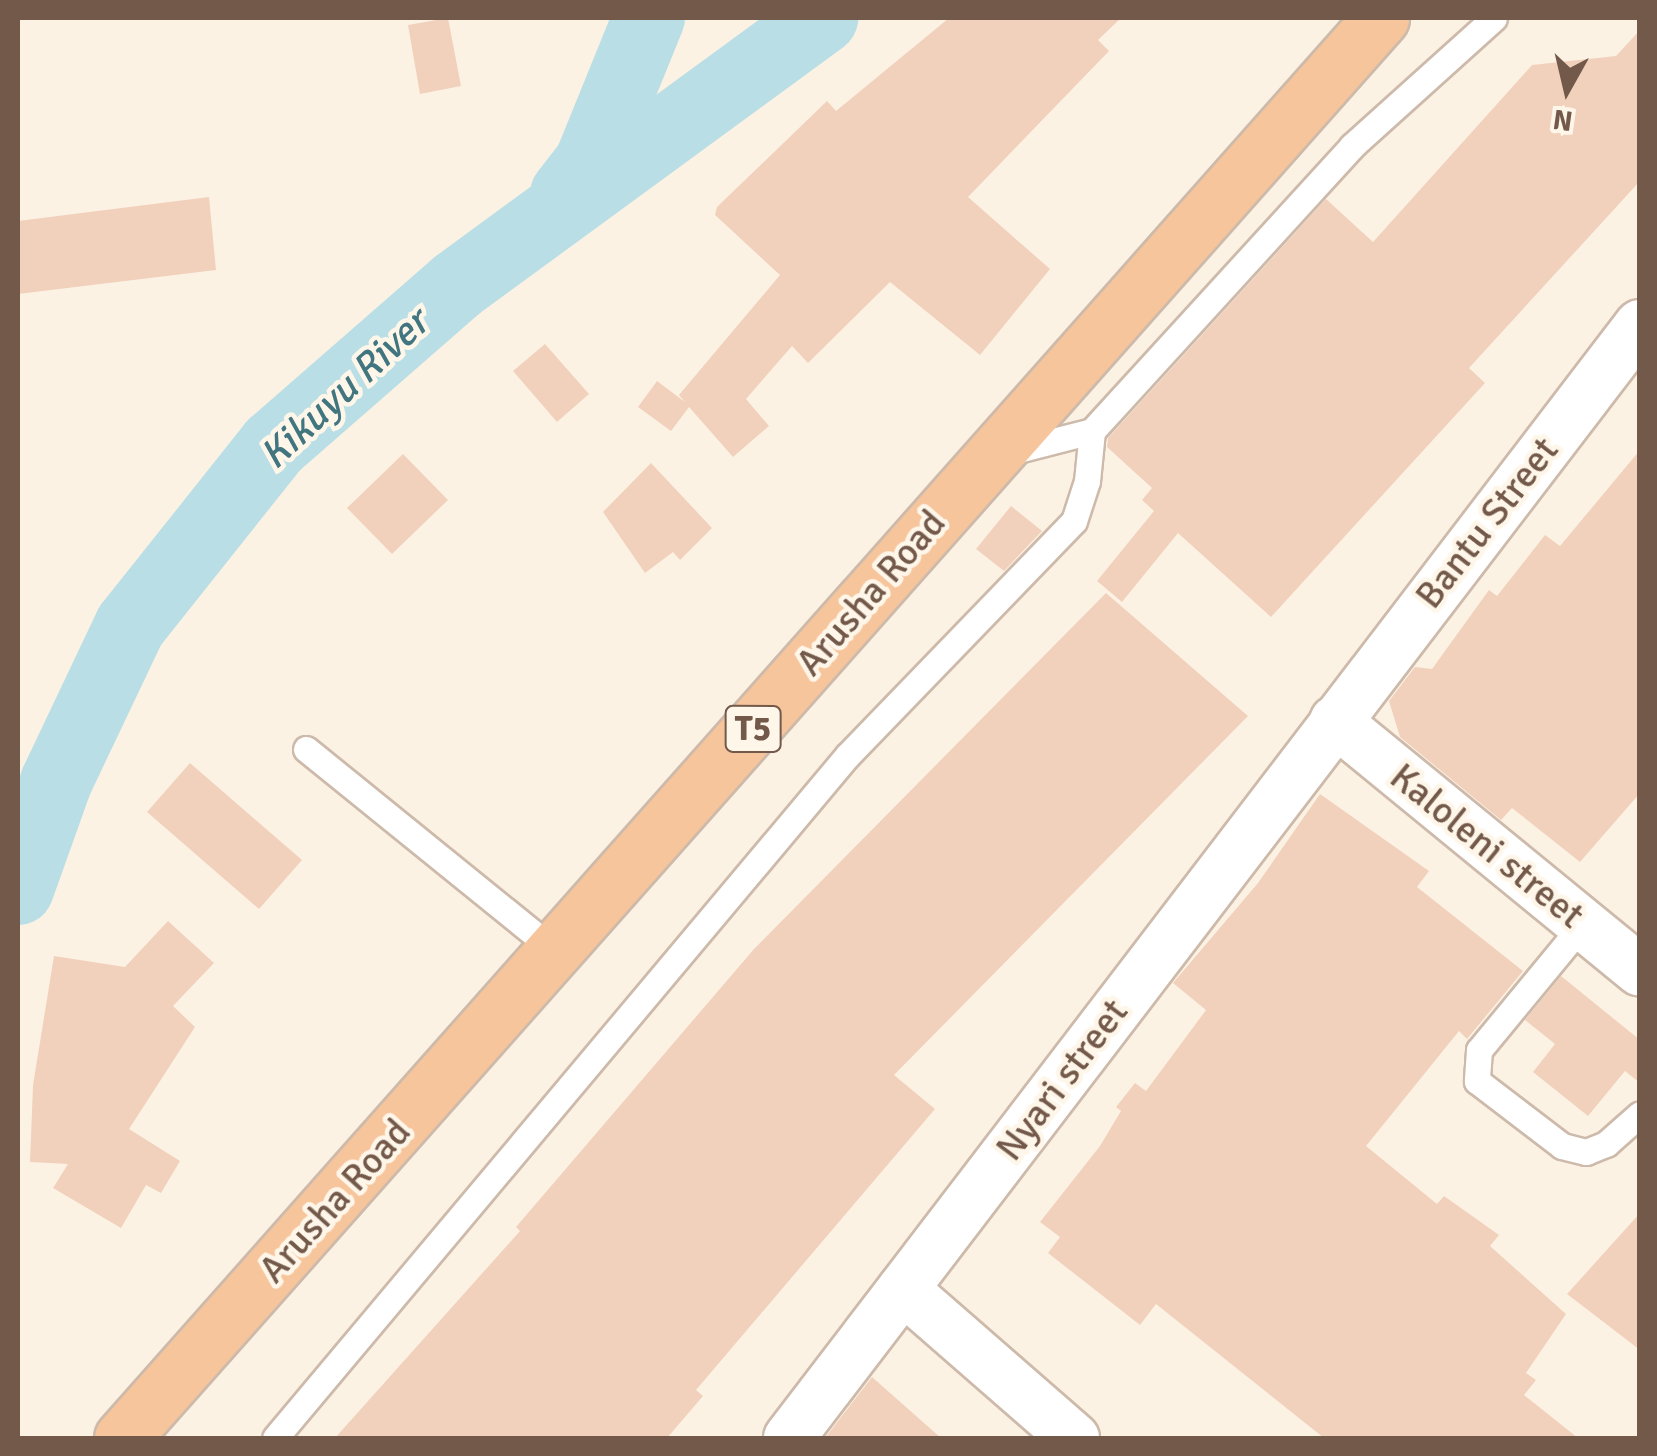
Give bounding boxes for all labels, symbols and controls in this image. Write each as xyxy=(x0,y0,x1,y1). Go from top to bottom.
north arrow xyxy=(1517,40,1617,140)
text: N xyxy=(1551,102,1575,138)
water label: Kikuyu River xyxy=(250,299,438,479)
street label: Bantu Street xyxy=(1406,428,1568,618)
street label: Arusha Road xyxy=(787,501,955,685)
road number: T5 xyxy=(723,699,783,759)
street label: Kaloleni street xyxy=(1381,754,1593,938)
street label: Nyari street xyxy=(987,990,1137,1170)
street label: Arusha Road xyxy=(250,1110,420,1292)

